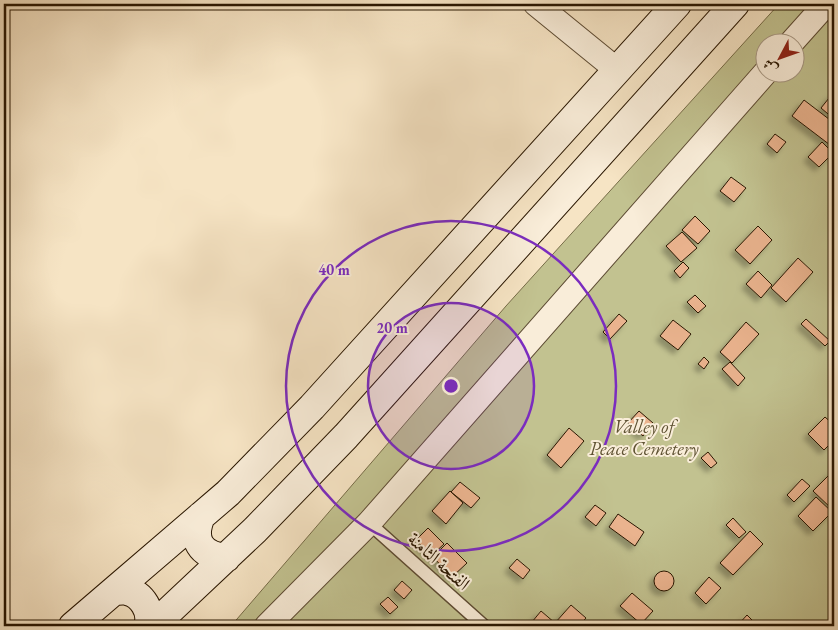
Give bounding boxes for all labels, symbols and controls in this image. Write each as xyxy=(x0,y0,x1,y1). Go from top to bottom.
north arrow xyxy=(756,32,806,82)
text: ش xyxy=(759,55,782,78)
text: 40 m xyxy=(318,260,350,279)
text: 20 m xyxy=(376,318,408,337)
centre of rings xyxy=(442,377,460,395)
park label: Valley of Peace Cemetery xyxy=(589,414,699,461)
street label: الفتحة الثامنة xyxy=(402,526,476,596)

